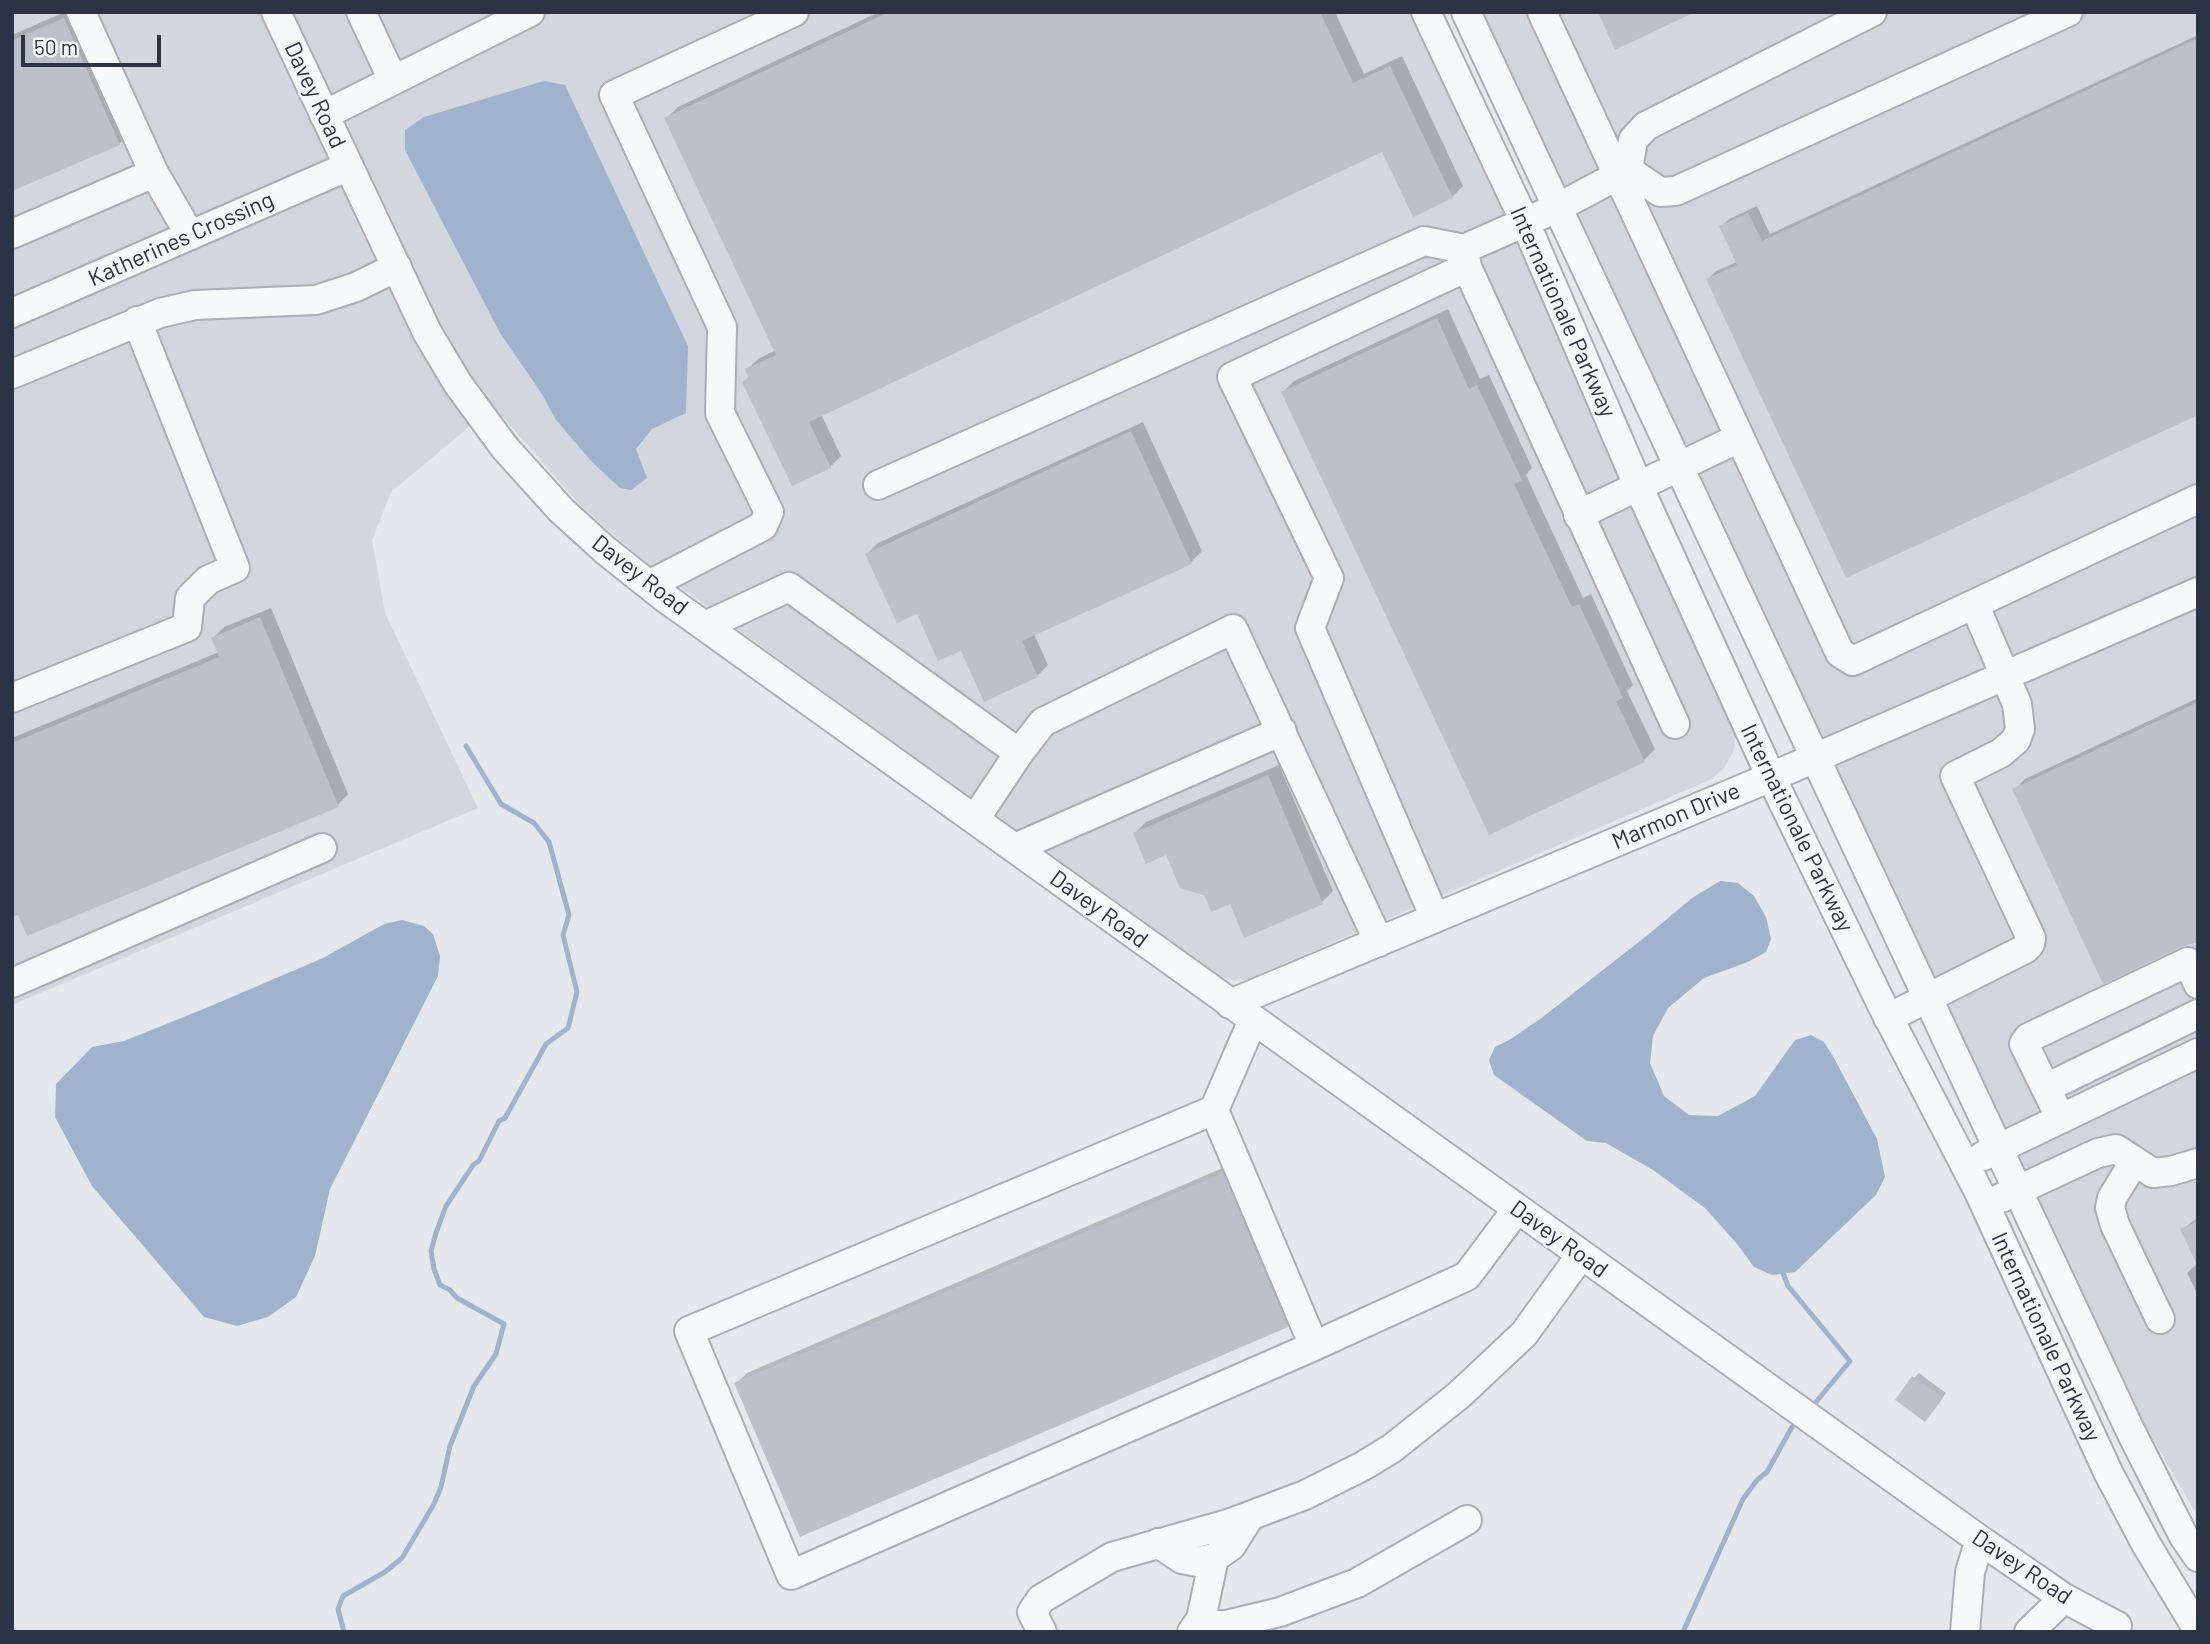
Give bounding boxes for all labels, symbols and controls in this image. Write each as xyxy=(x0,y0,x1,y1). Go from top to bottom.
scale bar xyxy=(24,21,164,65)
text: 50 m xyxy=(34,34,78,59)
street label: Davey Road xyxy=(278,37,352,153)
street label: Katherines Crossing xyxy=(84,186,278,292)
street label: Internationale Parkway xyxy=(1504,202,1622,422)
street label: Davey Road xyxy=(586,529,694,621)
street label: Internationale Parkway xyxy=(1735,720,1859,936)
street label: Marmon Drive xyxy=(1608,777,1744,855)
street label: Davey Road xyxy=(1045,864,1153,954)
street label: Davey Road xyxy=(1505,1194,1613,1284)
street label: Internationale Parkway xyxy=(1985,1228,2107,1446)
street label: Davey Road xyxy=(1967,1524,2077,1610)

